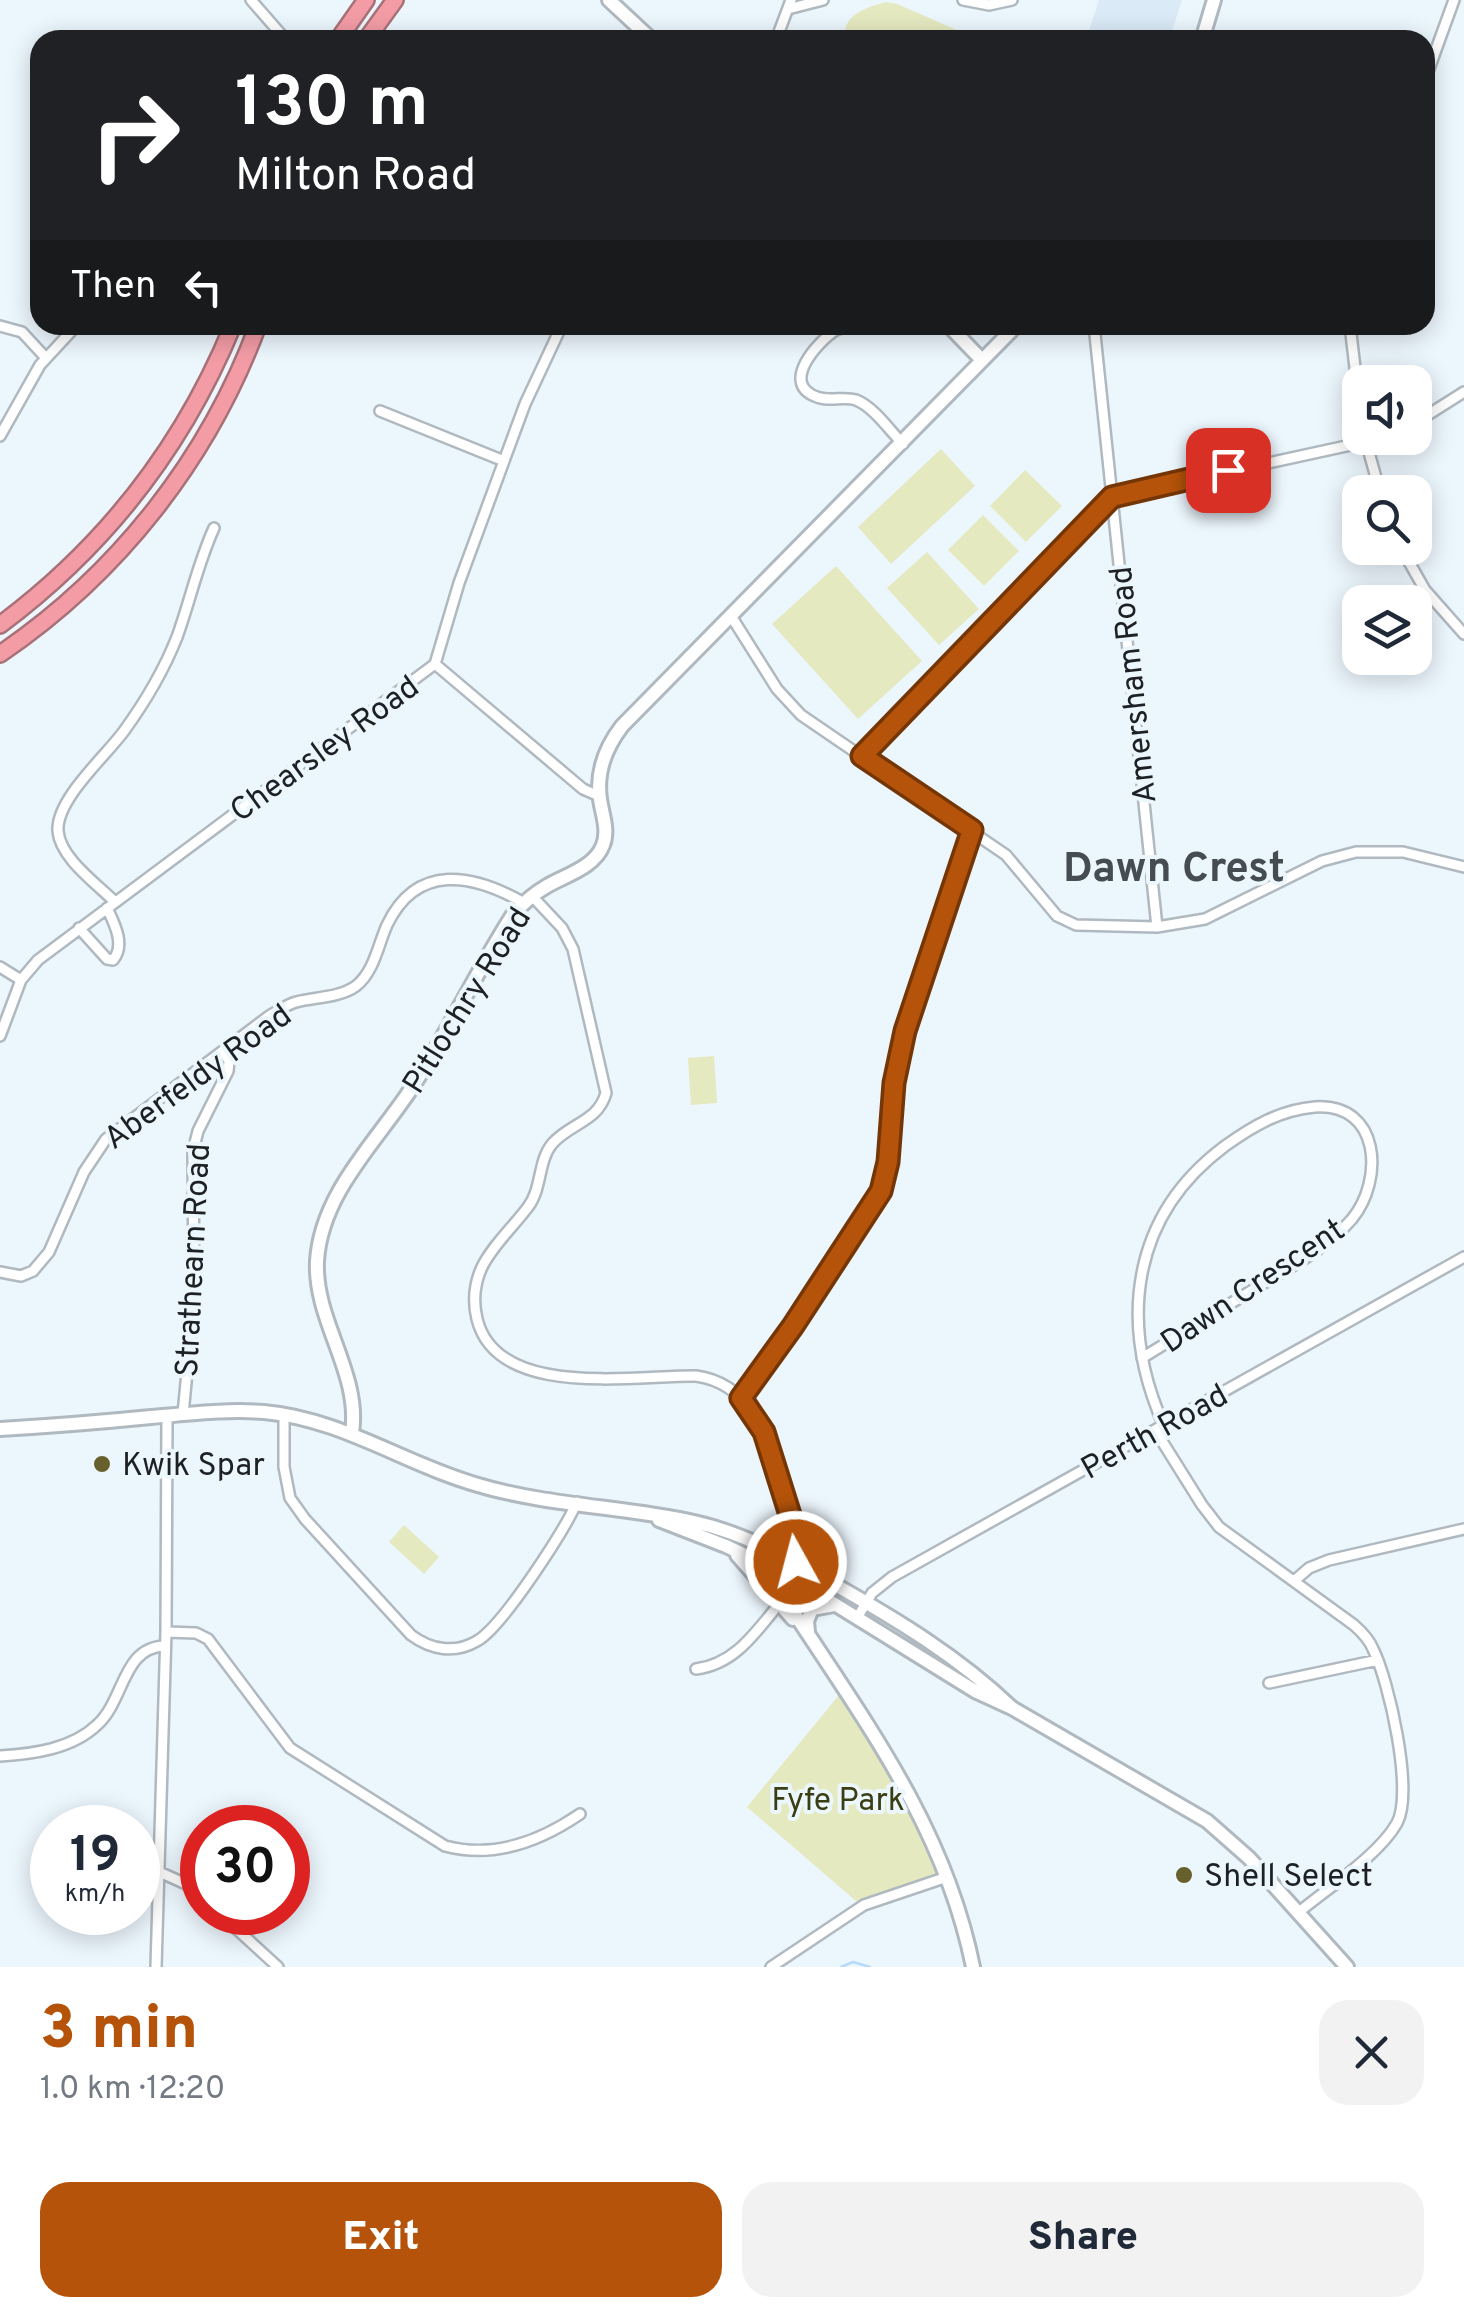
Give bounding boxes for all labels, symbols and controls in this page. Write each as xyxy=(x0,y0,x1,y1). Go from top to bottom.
text: 130 m xyxy=(235,62,429,151)
icon: right xyxy=(70,70,200,200)
text: Milton Road xyxy=(235,149,476,206)
icon: left xyxy=(176,260,231,315)
text: Then xyxy=(70,263,156,312)
map controls xyxy=(1342,365,1432,675)
button: sound xyxy=(1342,365,1432,455)
pin xyxy=(1186,428,1271,513)
icon: arrive xyxy=(1201,443,1256,498)
button: search xyxy=(1342,475,1432,565)
street label: Amersham Road xyxy=(1103,564,1167,805)
button: layers xyxy=(1342,585,1432,675)
street label: Chearsley Road xyxy=(223,668,428,832)
district label: Dawn Crest xyxy=(1063,844,1285,897)
street label: Pitlochry Road xyxy=(395,901,542,1102)
street label: Aberfeldy Road xyxy=(97,997,300,1160)
street label: Strathearn Road xyxy=(169,1142,221,1378)
street label: Dawn Crescent xyxy=(1154,1211,1353,1364)
street label: Perth Road xyxy=(1075,1377,1236,1490)
place label: Kwik Spar xyxy=(122,1447,265,1487)
marker: Kwik Spar xyxy=(91,1453,113,1475)
position arrow xyxy=(744,1510,848,1614)
park label: Fyfe Park xyxy=(771,1782,905,1822)
speed limit sign: 30 xyxy=(180,1805,310,1935)
text: 19 xyxy=(70,1826,120,1889)
place label: Shell Select xyxy=(1204,1858,1373,1898)
marker: Shell Select xyxy=(1173,1864,1195,1886)
text: km/h xyxy=(65,1879,125,1911)
text: 3 min xyxy=(40,1994,198,2070)
button: close xyxy=(1319,2000,1424,2105)
text: 1.0 km · 12:20 xyxy=(40,2070,225,2110)
button: Exit xyxy=(40,2182,722,2297)
button: Share xyxy=(742,2182,1424,2297)

